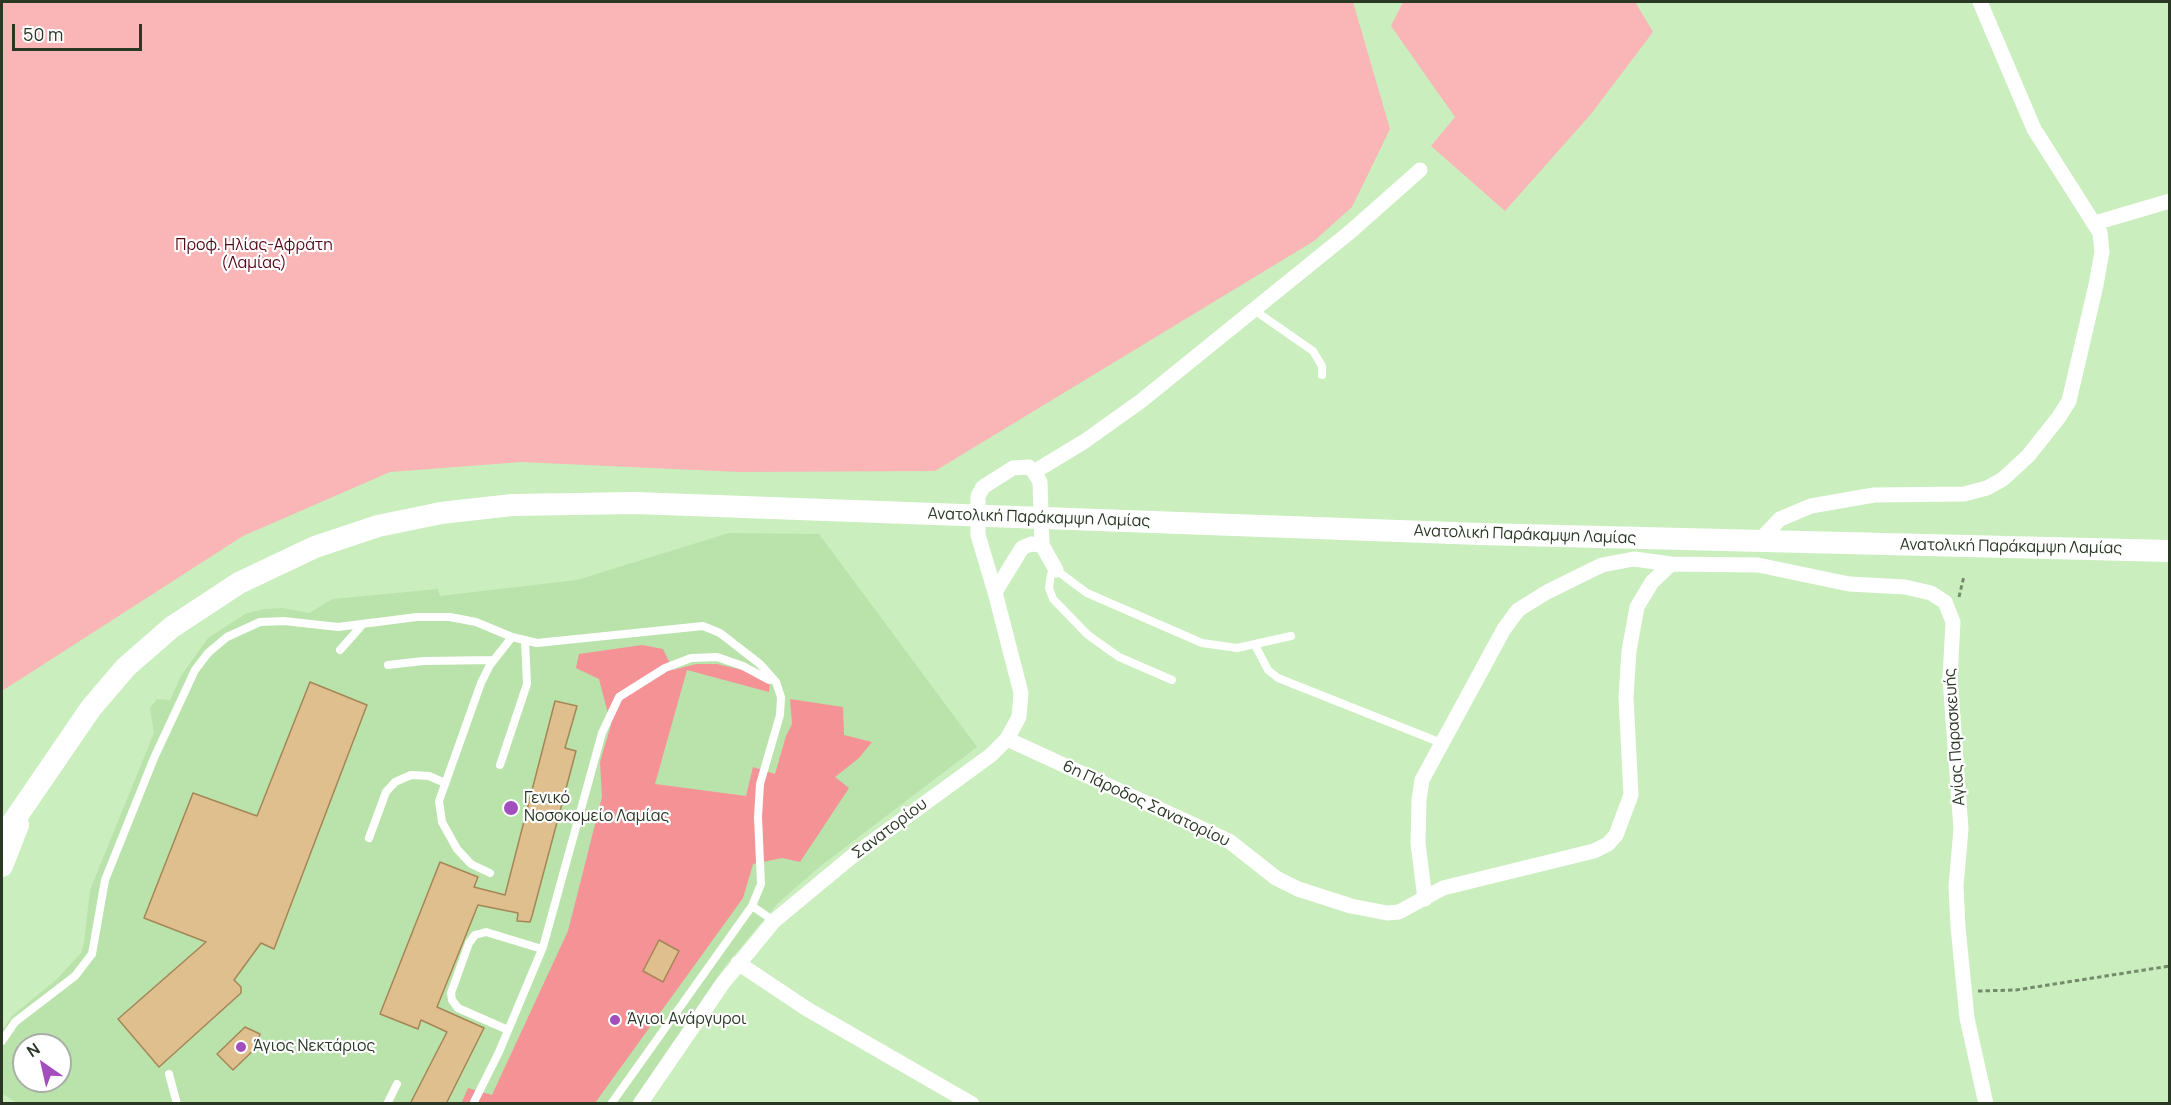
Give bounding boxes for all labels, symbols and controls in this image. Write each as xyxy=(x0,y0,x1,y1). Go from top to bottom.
scale bar xyxy=(15,12,146,50)
text: 50 m xyxy=(23,22,63,46)
park label: Προφ. Ηλίας-Αφράτη (Λαμίας) xyxy=(175,236,333,274)
street label: Ανατολική Παράκαμψη Λαμίας xyxy=(927,505,1151,531)
street label: Ανατολική Παράκαμψη Λαμίας xyxy=(1413,522,1637,548)
street label: Ανατολική Παράκαμψη Λαμίας xyxy=(1900,535,2122,559)
street label: Αγίας Παρασκευής xyxy=(1941,667,1969,807)
street label: 6η Πάροδος Σανατορίου xyxy=(1059,757,1233,851)
place label: Γενικό Νοσοκομείο Λαμίας xyxy=(524,789,669,827)
street label: Σανατορίου xyxy=(849,795,931,863)
marker: Γενικό Νοσοκομείο Λαμίας xyxy=(502,799,520,817)
place label: Άγιοι Ανάργυροι xyxy=(627,1010,747,1030)
marker: Άγιοι Ανάργυροι xyxy=(608,1013,622,1027)
north arrow xyxy=(12,1033,72,1093)
text: N xyxy=(22,1037,44,1062)
place label: Άγιος Νεκτάριος xyxy=(253,1037,375,1057)
marker: Άγιος Νεκτάριος xyxy=(234,1040,248,1054)

